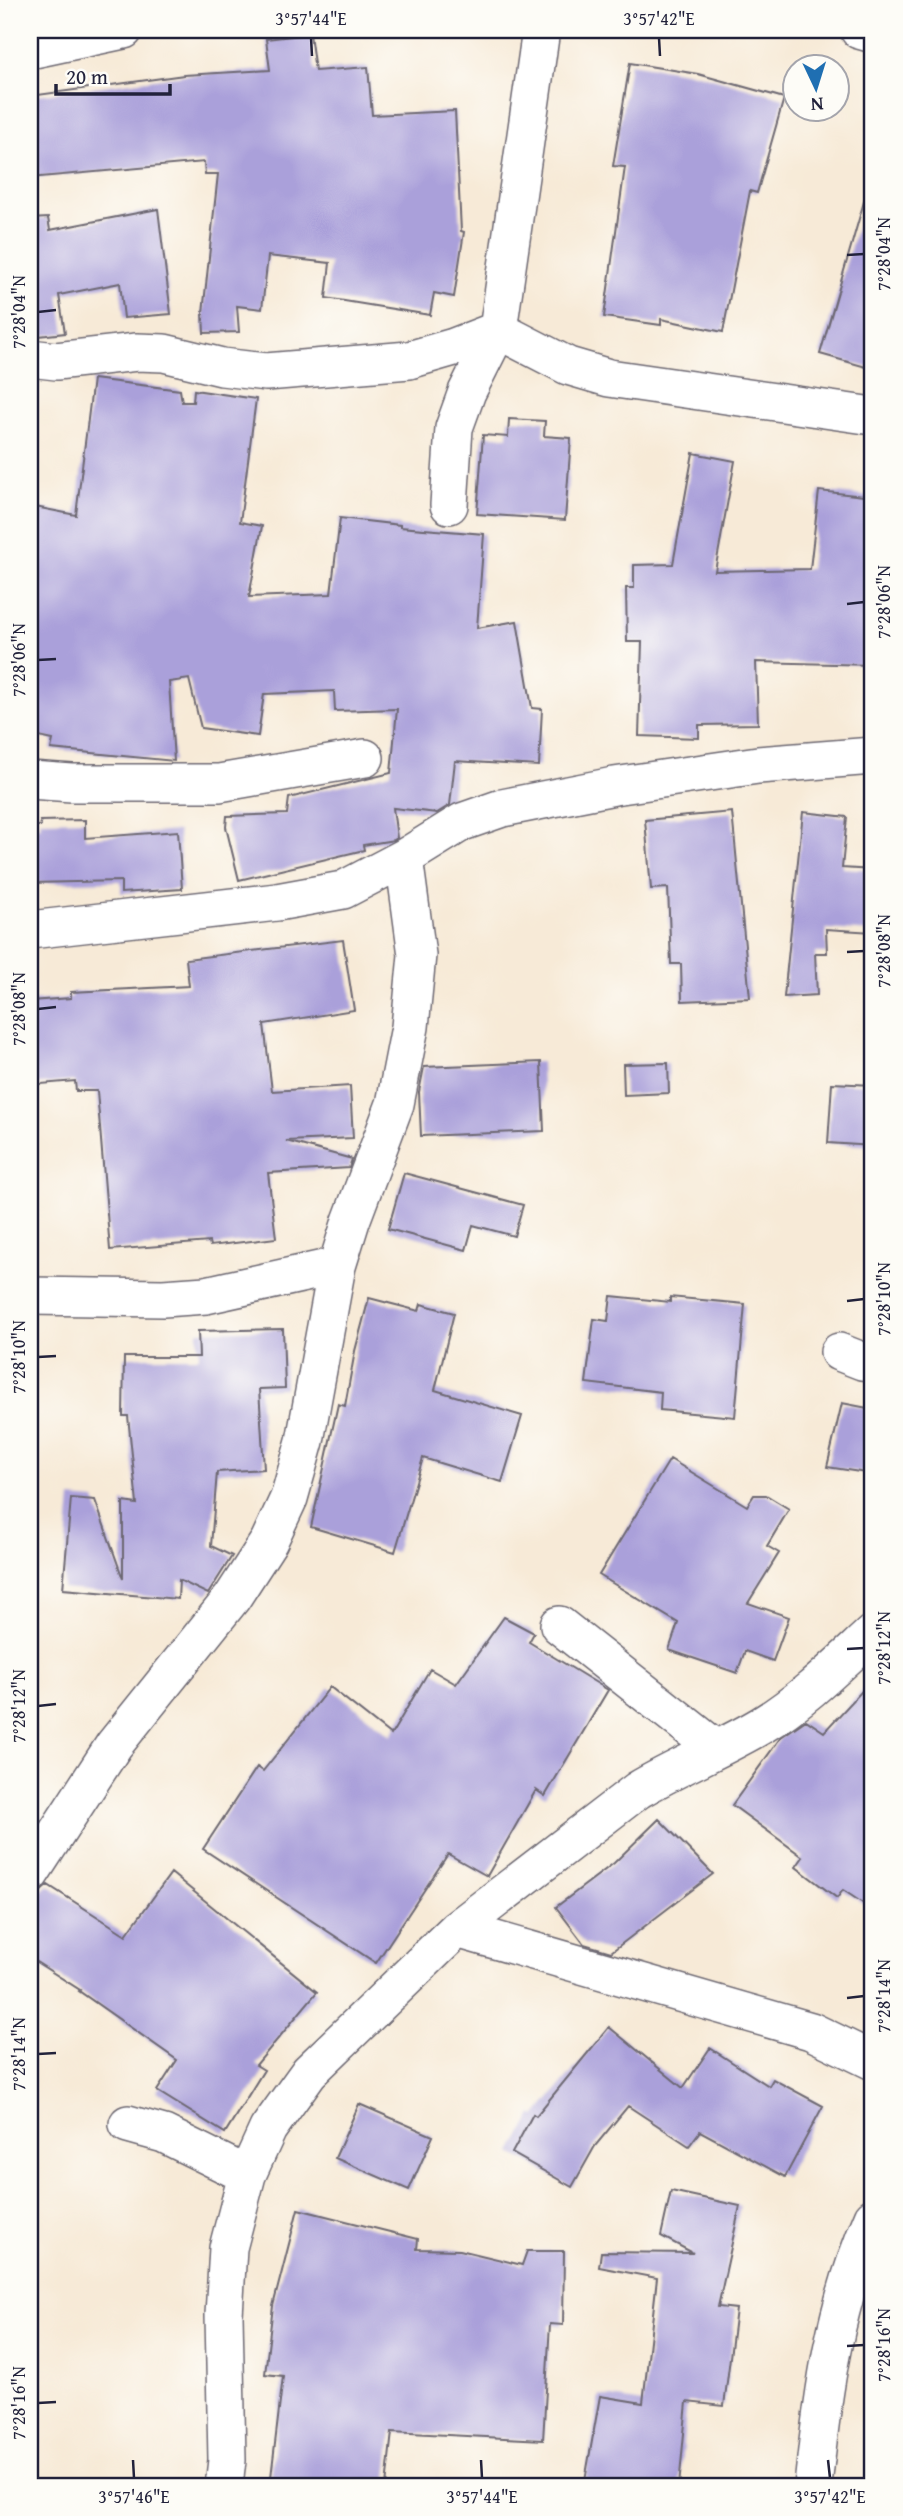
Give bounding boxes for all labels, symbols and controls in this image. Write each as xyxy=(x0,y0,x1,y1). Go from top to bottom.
text: 3°57'44"E xyxy=(275,5,347,32)
text: 3°57'42"E xyxy=(623,5,695,32)
scale bar xyxy=(56,52,170,96)
north arrow xyxy=(780,52,850,122)
text: 20 m xyxy=(66,61,108,92)
text: N xyxy=(810,91,824,119)
text: 7°28'04"N xyxy=(870,217,897,291)
text: 7°28'04"N xyxy=(5,275,32,349)
text: 7°28'06"N xyxy=(870,565,897,639)
text: 7°28'06"N xyxy=(5,623,32,697)
text: 7°28'08"N xyxy=(870,914,897,988)
text: 7°28'08"N xyxy=(5,972,32,1046)
text: 7°28'10"N xyxy=(870,1262,897,1336)
text: 7°28'10"N xyxy=(5,1320,32,1394)
text: 7°28'12"N xyxy=(870,1611,897,1685)
text: 7°28'12"N xyxy=(5,1669,32,1743)
text: 7°28'14"N xyxy=(870,1959,897,2033)
text: 7°28'14"N xyxy=(5,2017,32,2091)
text: 7°28'16"N xyxy=(870,2308,897,2382)
text: 7°28'16"N xyxy=(5,2366,32,2440)
text: 3°57'46"E xyxy=(98,2483,170,2510)
text: 3°57'44"E xyxy=(446,2483,518,2510)
text: 3°57'42"E xyxy=(794,2483,866,2510)

